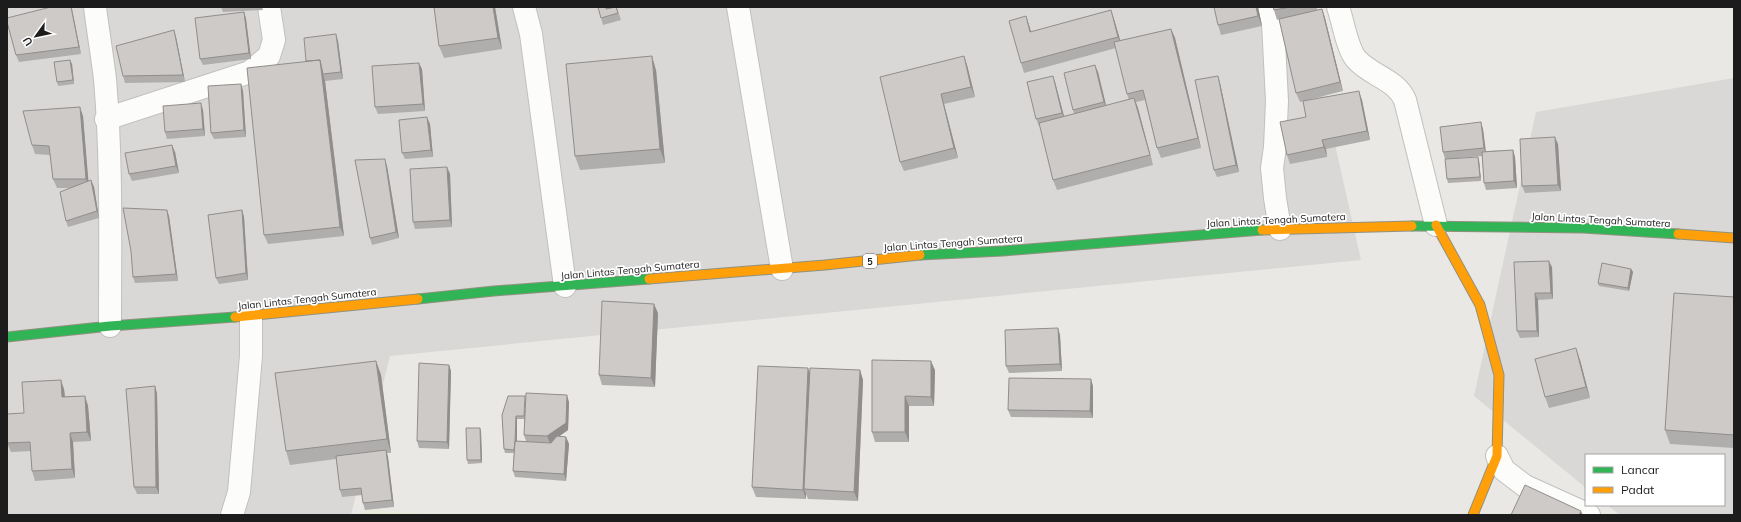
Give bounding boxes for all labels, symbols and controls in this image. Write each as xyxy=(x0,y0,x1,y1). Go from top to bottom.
north arrow xyxy=(16,16,56,56)
text: U xyxy=(20,34,36,49)
street label: Jalan Lintas Tengah Sumatera xyxy=(1206,210,1346,230)
street label: Jalan Lintas Tengah Sumatera xyxy=(1531,210,1671,230)
street label: Jalan Lintas Tengah Sumatera xyxy=(883,232,1023,254)
road number: 5 xyxy=(863,254,877,268)
street label: Jalan Lintas Tengah Sumatera xyxy=(560,257,700,283)
street label: Jalan Lintas Tengah Sumatera xyxy=(237,285,377,313)
legend xyxy=(1585,454,1725,506)
text: Lancar xyxy=(1621,462,1660,477)
text: Padat xyxy=(1621,482,1654,497)

